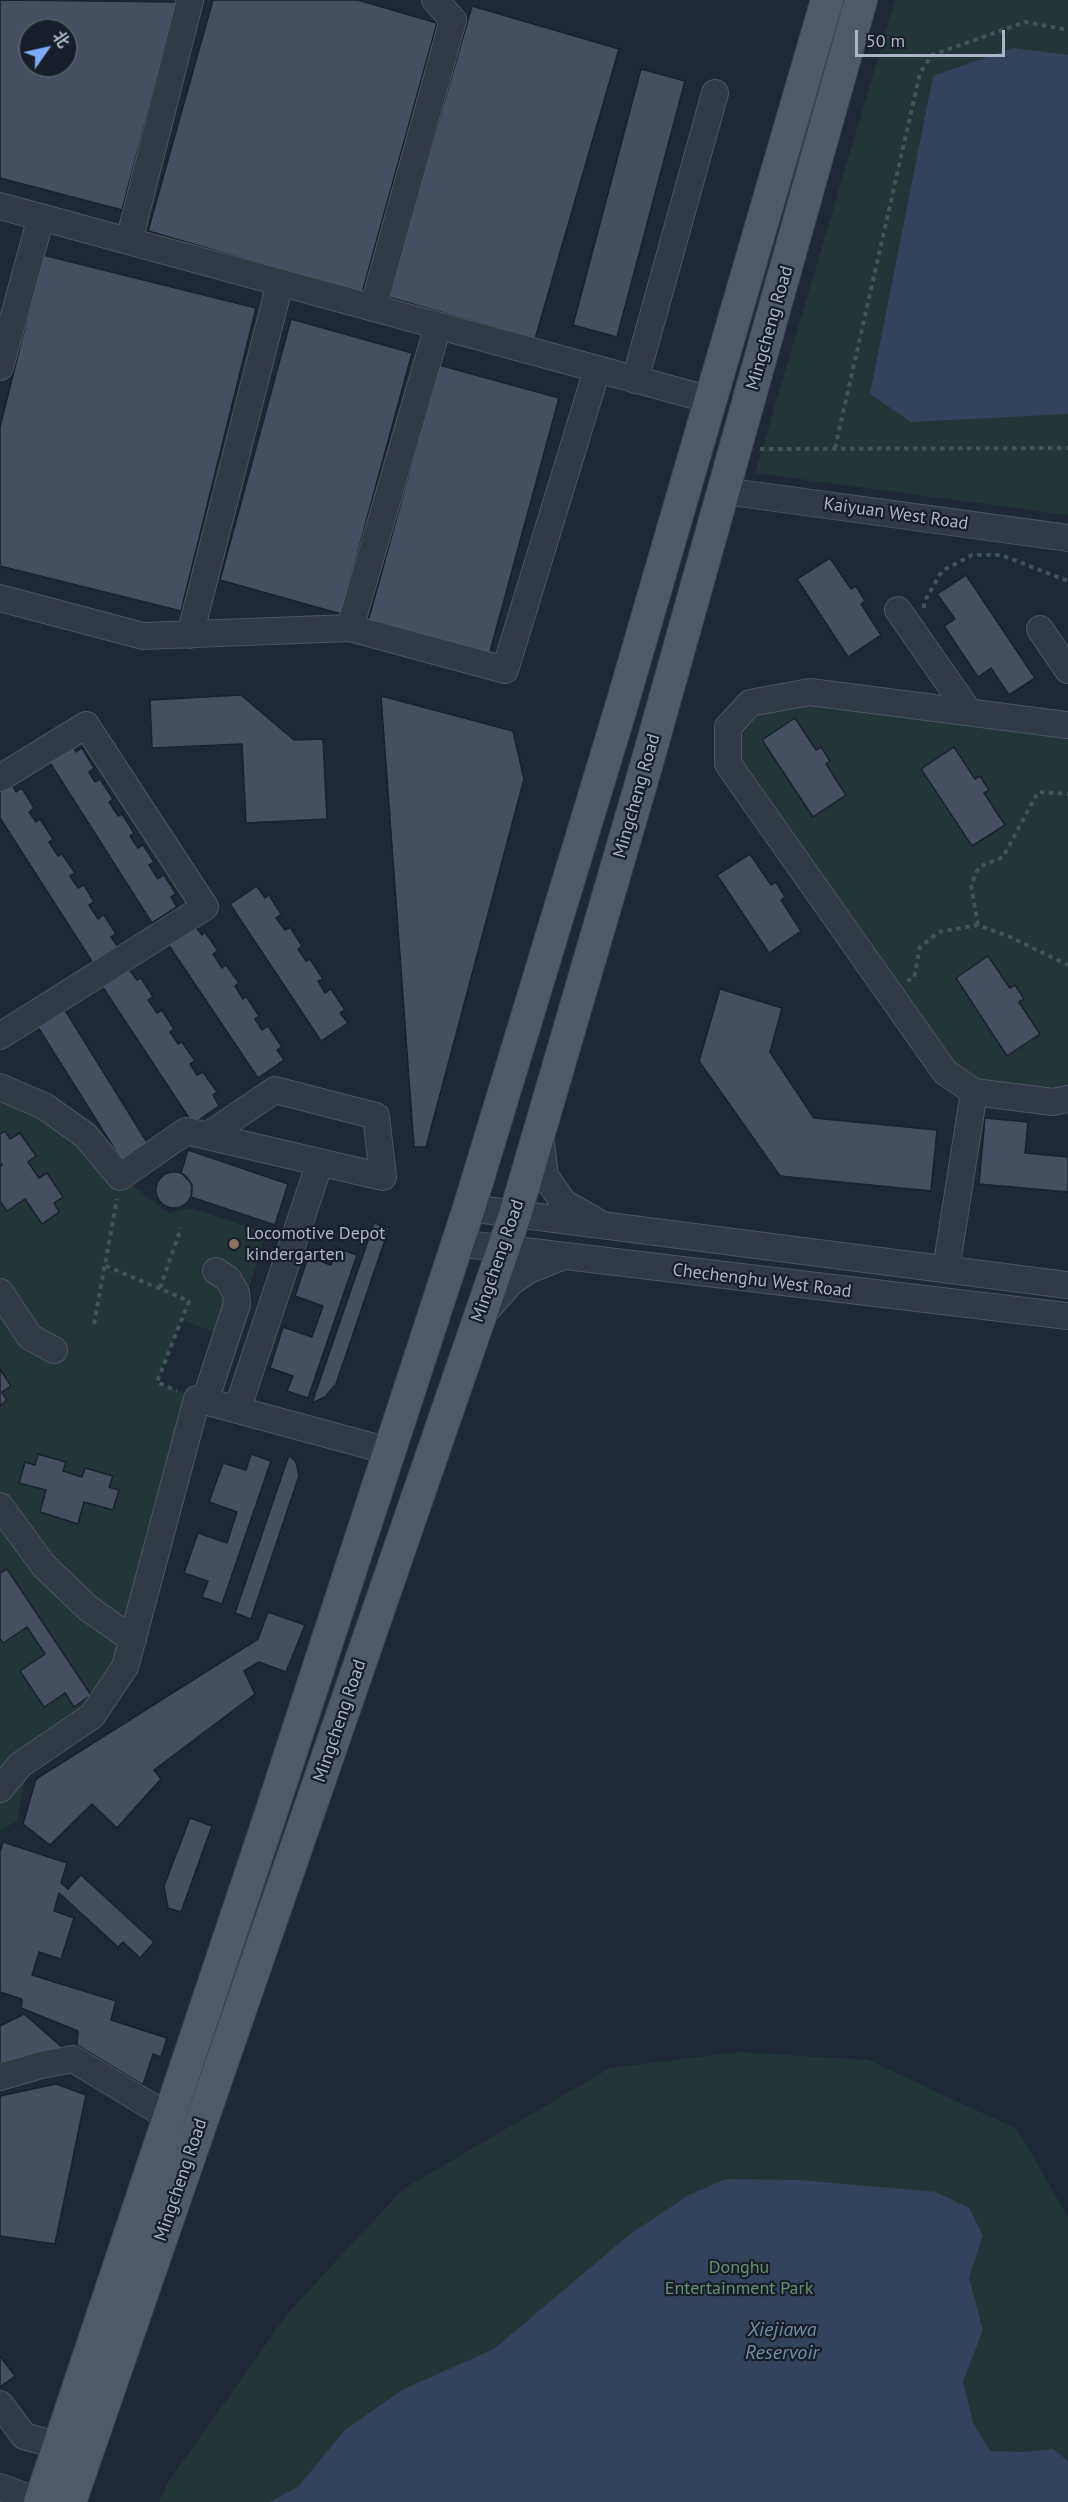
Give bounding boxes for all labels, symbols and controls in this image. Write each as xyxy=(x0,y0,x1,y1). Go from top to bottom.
north arrow xyxy=(18,18,78,78)
scale bar xyxy=(858,18,1008,56)
text: 北 xyxy=(48,27,74,51)
text: 50 m xyxy=(866,29,905,52)
street label: Mingcheng Road xyxy=(742,263,798,393)
street label: Kaiyuan West Road xyxy=(822,493,970,535)
street label: Mingcheng Road xyxy=(609,731,665,861)
street label: Mingcheng Road xyxy=(467,1197,529,1325)
place label: Locomotive Depot kindergarten xyxy=(246,1223,385,1266)
marker: Locomotive Depot kindergarten xyxy=(227,1237,241,1251)
street label: Chechenghu West Road xyxy=(671,1259,853,1303)
street label: Mingcheng Road xyxy=(309,1657,371,1785)
street label: Mingcheng Road xyxy=(150,2116,212,2244)
park label: Donghu Entertainment Park xyxy=(665,2257,813,2300)
water label: Xiejiawa Reservoir xyxy=(745,2318,819,2365)

